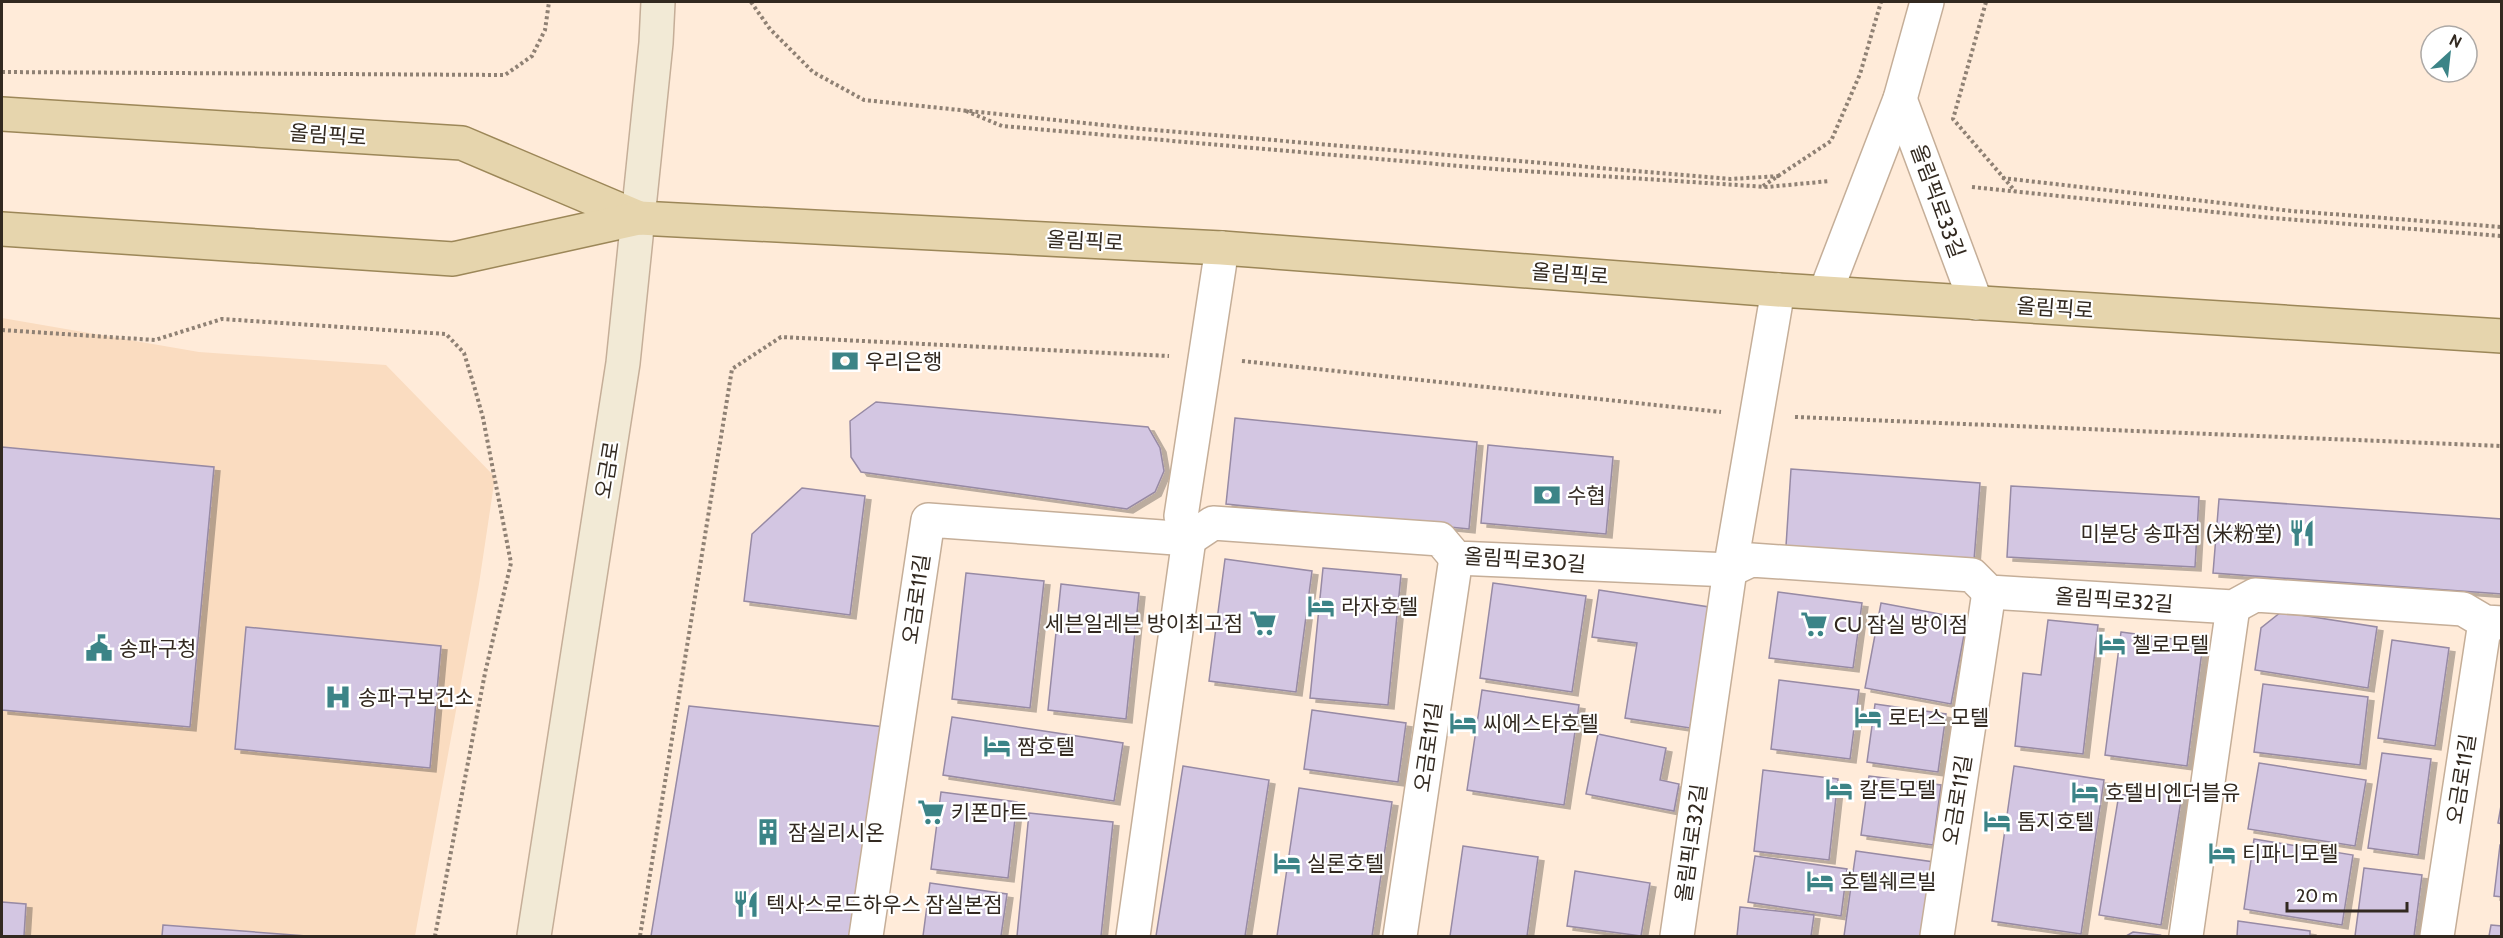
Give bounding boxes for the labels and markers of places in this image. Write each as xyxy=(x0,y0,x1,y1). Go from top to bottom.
bank icon: 우리은행 xyxy=(830,346,860,376)
place label: 우리은행 xyxy=(865,349,942,374)
bank icon: 수협 xyxy=(1532,480,1562,510)
place label: 수협 xyxy=(1567,483,1606,508)
restaurant icon: 미분당 송파점 (米粉堂) xyxy=(2287,518,2317,548)
place label: 미분당 송파점 (米粉堂) xyxy=(2080,521,2282,546)
hotel icon: 라자호텔 xyxy=(1306,591,1336,621)
place label: 라자호텔 xyxy=(1341,594,1418,619)
supermarket icon: 세븐일레븐 방이최고점 xyxy=(1248,608,1278,638)
supermarket icon: CU 잠실 방이점 xyxy=(1799,609,1829,639)
place label: 세븐일레븐 방이최고점 xyxy=(1045,611,1243,636)
place label: CU 잠실 방이점 xyxy=(1834,612,1968,637)
hotel icon: 첼로모텔 xyxy=(2097,629,2127,659)
place label: 첼로모텔 xyxy=(2132,632,2209,657)
public building icon: 송파구청 xyxy=(84,633,114,663)
place label: 송파구청 xyxy=(119,636,196,661)
hospital icon: 송파구보건소 xyxy=(323,682,353,712)
place label: 송파구보건소 xyxy=(358,685,474,710)
hotel icon: 로터스 모텔 xyxy=(1853,702,1883,732)
place label: 로터스 모텔 xyxy=(1888,705,1989,730)
hotel icon: 씨에스타호텔 xyxy=(1448,708,1478,738)
place label: 씨에스타호텔 xyxy=(1483,711,1599,736)
hotel icon: 짬호텔 xyxy=(982,731,1012,761)
place label: 짬호텔 xyxy=(1017,734,1075,759)
hotel icon: 칼튼모텔 xyxy=(1824,774,1854,804)
place label: 칼튼모텔 xyxy=(1859,777,1936,802)
hotel icon: 호텔비엔더블유 xyxy=(2070,777,2100,807)
place label: 호텔비엔더블유 xyxy=(2105,780,2240,805)
supermarket icon: 키폰마트 xyxy=(916,797,946,827)
place label: 키폰마트 xyxy=(951,800,1028,825)
hotel icon: 톰지호텔 xyxy=(1982,806,2012,836)
place label: 톰지호텔 xyxy=(2017,809,2094,834)
building icon: 잠실리시온 xyxy=(753,817,783,847)
place label: 잠실리시온 xyxy=(788,820,885,845)
hotel icon: 티파니모텔 xyxy=(2207,838,2237,868)
place label: 티파니모텔 xyxy=(2242,841,2339,866)
hotel icon: 실론호텔 xyxy=(1272,848,1302,878)
place label: 실론호텔 xyxy=(1307,851,1384,876)
hotel icon: 호텔쉐르빌 xyxy=(1805,866,1835,896)
place label: 호텔쉐르빌 xyxy=(1840,869,1937,894)
restaurant icon: 텍사스로드하우스 잠실본점 xyxy=(731,889,761,919)
place label: 텍사스로드하우스 잠실본점 xyxy=(766,892,1003,917)

